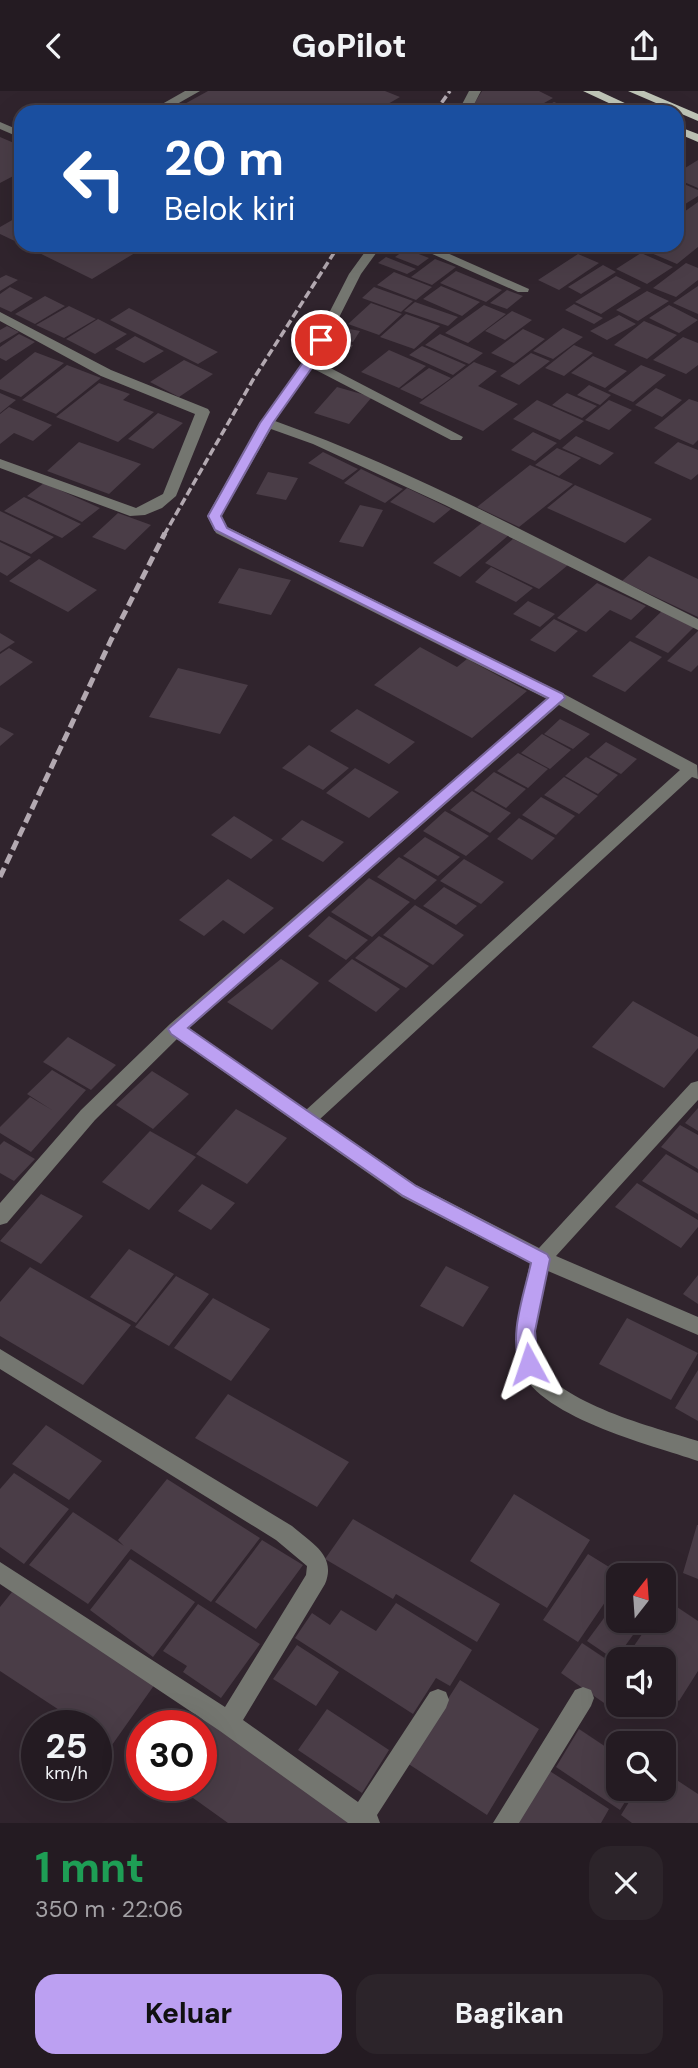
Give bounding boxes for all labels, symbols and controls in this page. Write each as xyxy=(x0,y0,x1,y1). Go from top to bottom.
text: GoPilot xyxy=(292,25,406,67)
icon: back xyxy=(35,27,73,65)
icon: share xyxy=(625,27,663,65)
text: 20 m xyxy=(164,126,284,190)
icon: left xyxy=(49,133,140,224)
text: Belok kiri xyxy=(164,188,296,230)
pin xyxy=(291,310,351,370)
icon: arrive xyxy=(302,321,340,359)
position arrow xyxy=(492,1327,566,1401)
north arrow xyxy=(606,1563,676,1633)
map controls xyxy=(606,1563,676,1801)
button: sound xyxy=(606,1647,676,1717)
speed limit sign: 30 xyxy=(126,1710,217,1801)
text: 25 xyxy=(46,1723,87,1769)
button: search xyxy=(606,1731,676,1801)
text: km/h xyxy=(45,1761,88,1785)
text: 1 mnt xyxy=(35,1840,144,1895)
button: close xyxy=(589,1846,663,1920)
text: 350 m · 22:06 xyxy=(35,1894,183,1924)
button: Keluar xyxy=(35,1974,342,2054)
button: Bagikan xyxy=(356,1974,663,2054)

